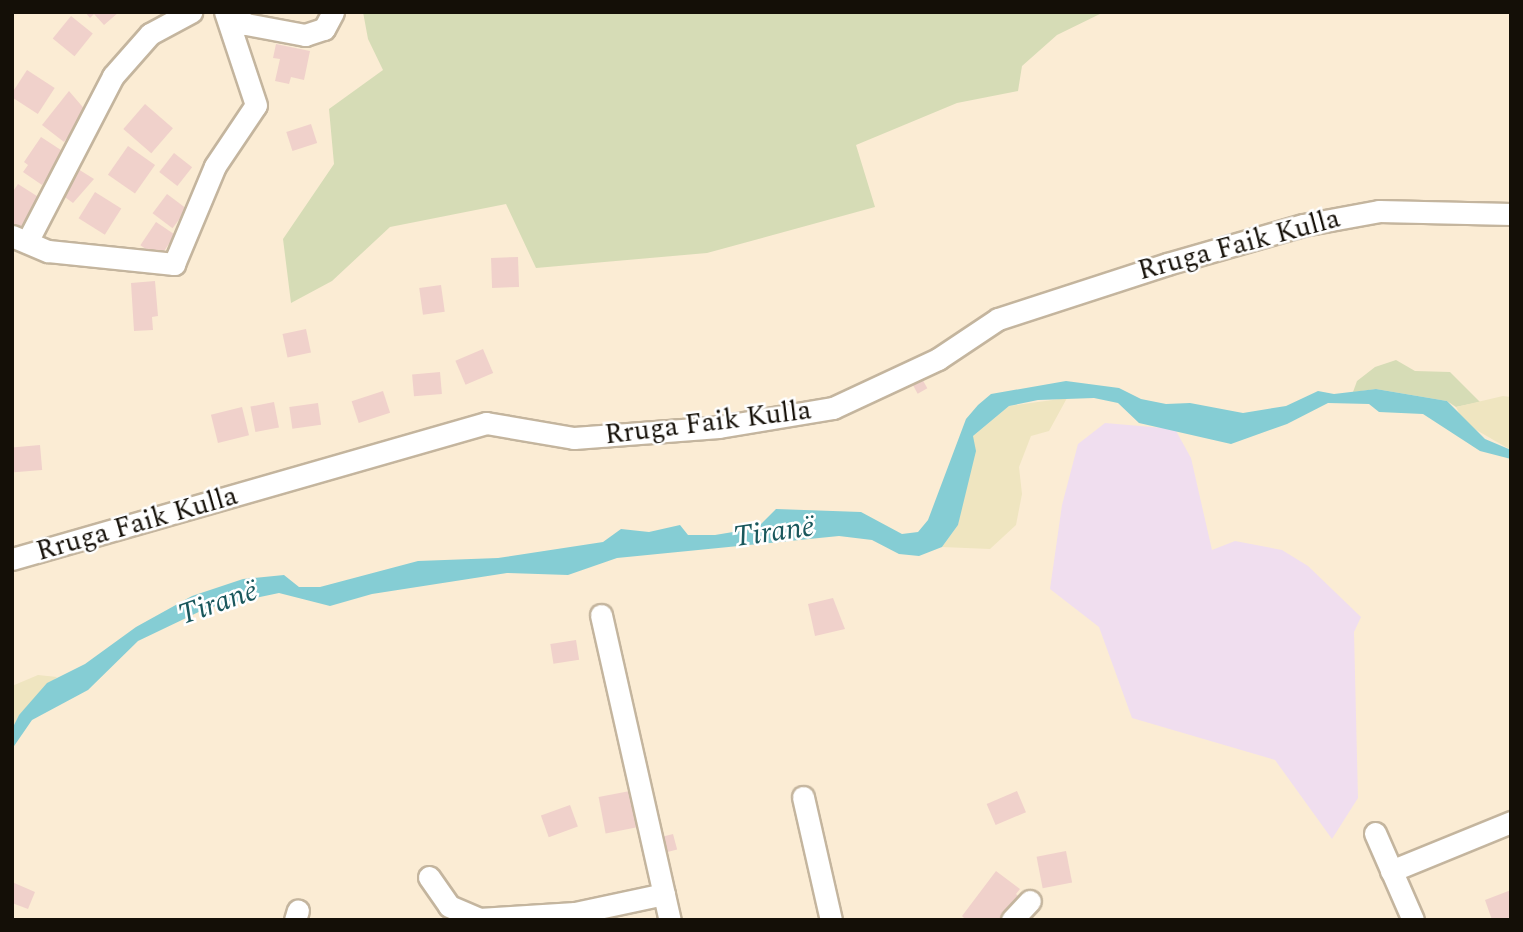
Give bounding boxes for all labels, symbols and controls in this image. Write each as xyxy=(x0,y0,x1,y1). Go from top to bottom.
street label: Rruga Faik Kulla xyxy=(1134,202,1344,288)
street label: Rruga Faik Kulla xyxy=(603,394,813,452)
street label: Rruga Faik Kulla xyxy=(32,479,242,569)
water label: Tiranë xyxy=(731,508,817,556)
water label: Tiranë xyxy=(173,573,263,633)

